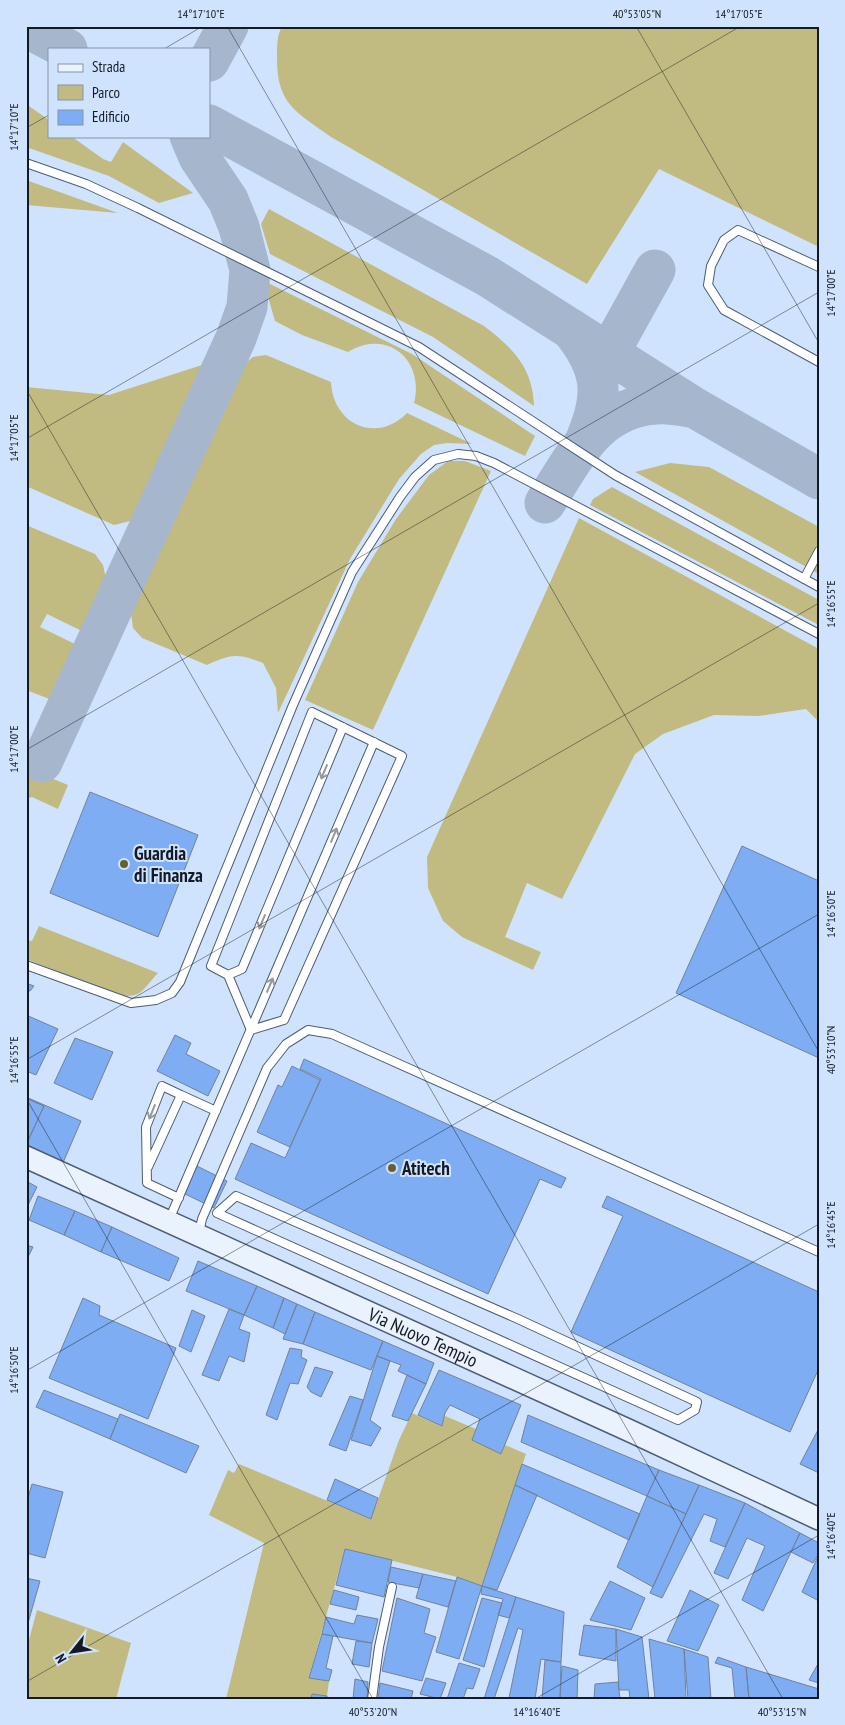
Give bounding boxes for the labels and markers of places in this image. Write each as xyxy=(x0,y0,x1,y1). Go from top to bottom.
place label: Guardia di Finanza xyxy=(134,841,203,887)
marker: Guardia di Finanza xyxy=(118,858,130,870)
place label: Atitech xyxy=(401,1156,450,1180)
marker: Atitech xyxy=(386,1162,398,1174)

